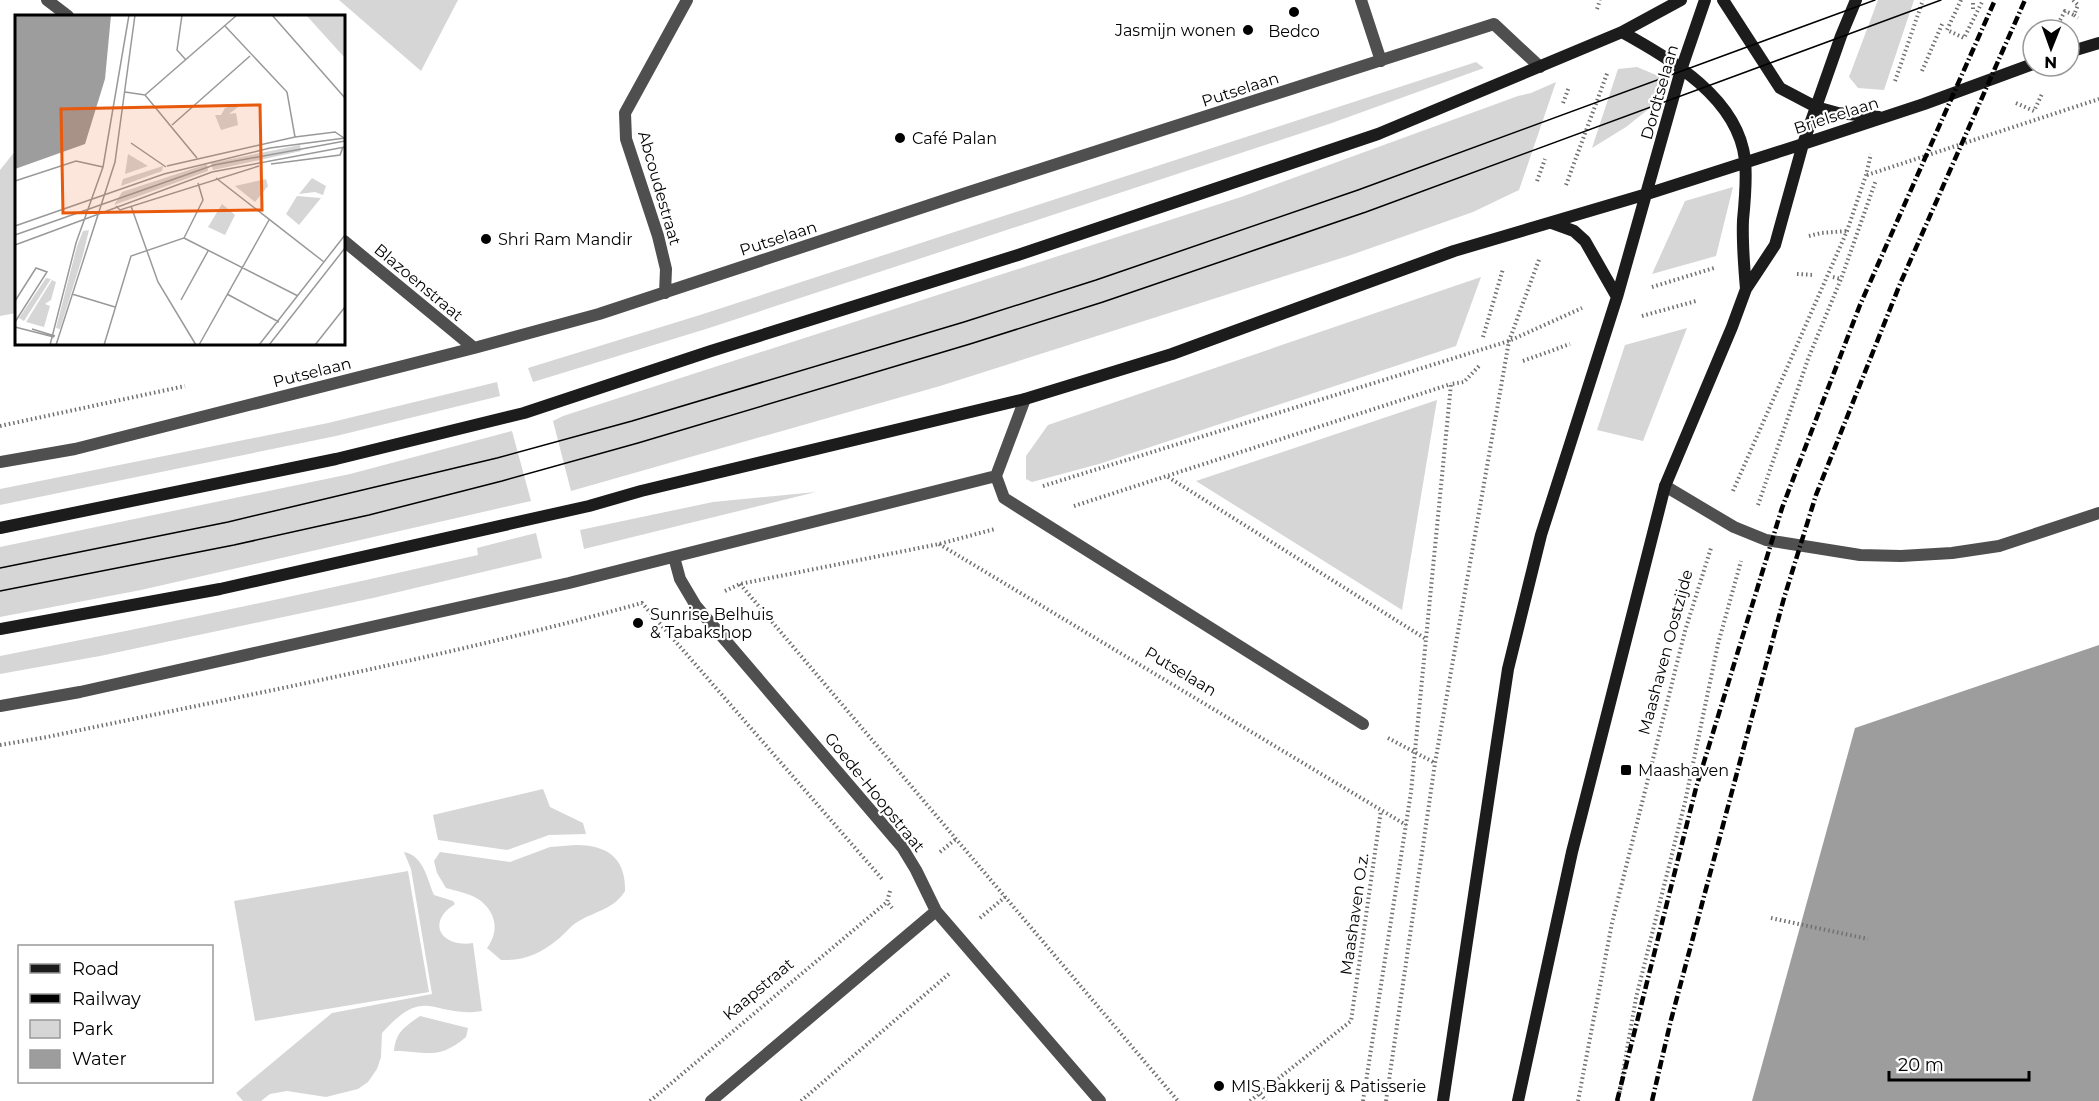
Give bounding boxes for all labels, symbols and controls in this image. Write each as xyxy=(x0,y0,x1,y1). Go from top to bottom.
marker: Bedco xyxy=(1287,5,1301,19)
inset map xyxy=(15,15,345,345)
north arrow xyxy=(2021,18,2081,78)
place label: Jasmijn wonen xyxy=(1114,21,1236,40)
place label: Bedco xyxy=(1268,22,1320,41)
marker: Jasmijn wonen xyxy=(1241,23,1255,37)
street label: Dordtselaan xyxy=(1637,42,1682,142)
text: N xyxy=(2044,53,2057,72)
street label: Putselaan xyxy=(1199,68,1281,111)
street label: Brielselaan xyxy=(1791,93,1881,138)
street label: Abcoudestraat xyxy=(634,129,685,248)
place label: Café Palan xyxy=(912,129,997,148)
marker: Café Palan xyxy=(893,131,907,145)
street label: Putselaan xyxy=(737,217,819,260)
place label: Shri Ram Mandir xyxy=(498,230,633,249)
marker: Shri Ram Mandir xyxy=(479,232,493,246)
street label: Blazoenstraat xyxy=(371,240,467,325)
street label: Putselaan xyxy=(271,354,353,391)
street label: Maashaven Oostzijde xyxy=(1634,567,1697,737)
place label: Sunrise Belhuis & Tabakshop xyxy=(650,605,774,642)
marker: Sunrise Belhuis & Tabakshop xyxy=(631,616,645,630)
street label: Putselaan xyxy=(1141,643,1220,700)
street label: Goede-Hoopstraat xyxy=(821,729,929,856)
place label: Maashaven xyxy=(1638,761,1729,780)
marker: Maashaven xyxy=(1619,763,1633,777)
street label: Maashaven O.z. xyxy=(1337,852,1372,976)
legend xyxy=(18,945,213,1083)
street label: Kaapstraat xyxy=(719,954,798,1024)
text: Road xyxy=(72,958,119,980)
text: Railway xyxy=(72,988,141,1010)
text: Park xyxy=(72,1018,113,1040)
scale bar xyxy=(1889,1044,2028,1082)
text: Water xyxy=(72,1048,127,1070)
text: 20 m xyxy=(1898,1054,1944,1076)
place label: MIS Bakkerij & Patisserie xyxy=(1231,1077,1426,1096)
marker: MIS Bakkerij & Patisserie xyxy=(1212,1079,1226,1093)

